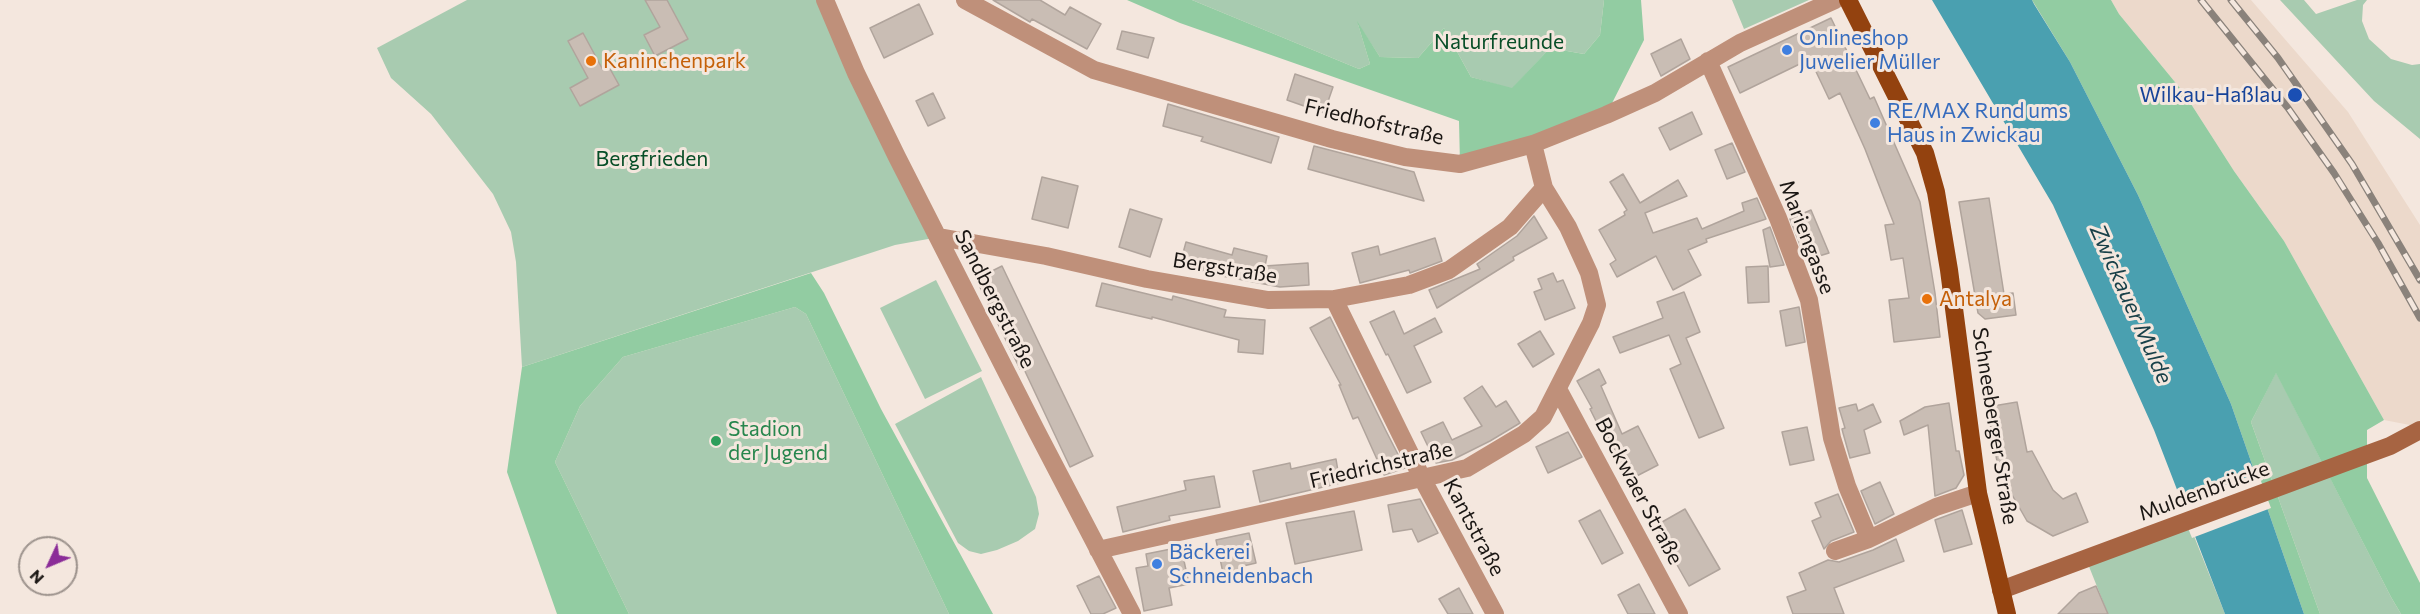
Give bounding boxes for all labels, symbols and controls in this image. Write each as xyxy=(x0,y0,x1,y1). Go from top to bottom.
place label: Onlineshop Juwelier Müller xyxy=(1799,25,1940,75)
park label: Naturfreunde xyxy=(1434,29,1564,55)
marker: Onlineshop Juwelier Müller xyxy=(1780,43,1794,57)
place label: Kaninchenpark xyxy=(603,48,746,74)
marker: Kaninchenpark xyxy=(584,54,598,68)
place label: Wilkau-Haßlau xyxy=(2139,82,2282,108)
marker: Wilkau-Haßlau xyxy=(2286,86,2304,104)
street label: Friedhofstraße xyxy=(1302,94,1446,150)
place label: RE/MAX Rund ums Haus in Zwickau xyxy=(1887,98,2068,148)
marker: RE/MAX Rund ums Haus in Zwickau xyxy=(1868,116,1882,130)
park label: Bergfrieden xyxy=(596,146,708,172)
street label: Mariengasse xyxy=(1774,176,1840,298)
water label: Zwickauer Mulde xyxy=(2084,220,2178,388)
street label: Sandbergstraße xyxy=(949,226,1041,372)
street label: Bergstraße xyxy=(1171,247,1279,289)
place label: Antalya xyxy=(1939,286,2012,312)
marker: Antalya xyxy=(1920,292,1934,306)
street label: Schneeberger Straße xyxy=(1967,326,2023,526)
street label: Bockwaer Straße xyxy=(1590,413,1688,569)
place label: Stadion der Jugend xyxy=(728,416,828,466)
marker: Stadion der Jugend xyxy=(709,434,723,448)
street label: Friedrichstraße xyxy=(1307,436,1455,494)
street label: Muldenbrücke xyxy=(2135,456,2273,526)
street label: Kantstraße xyxy=(1438,474,1510,580)
north arrow xyxy=(18,536,78,596)
place label: Bäckerei Schneidenbach xyxy=(1169,539,1313,589)
marker: Bäckerei Schneidenbach xyxy=(1150,557,1164,571)
text: N xyxy=(25,567,47,588)

